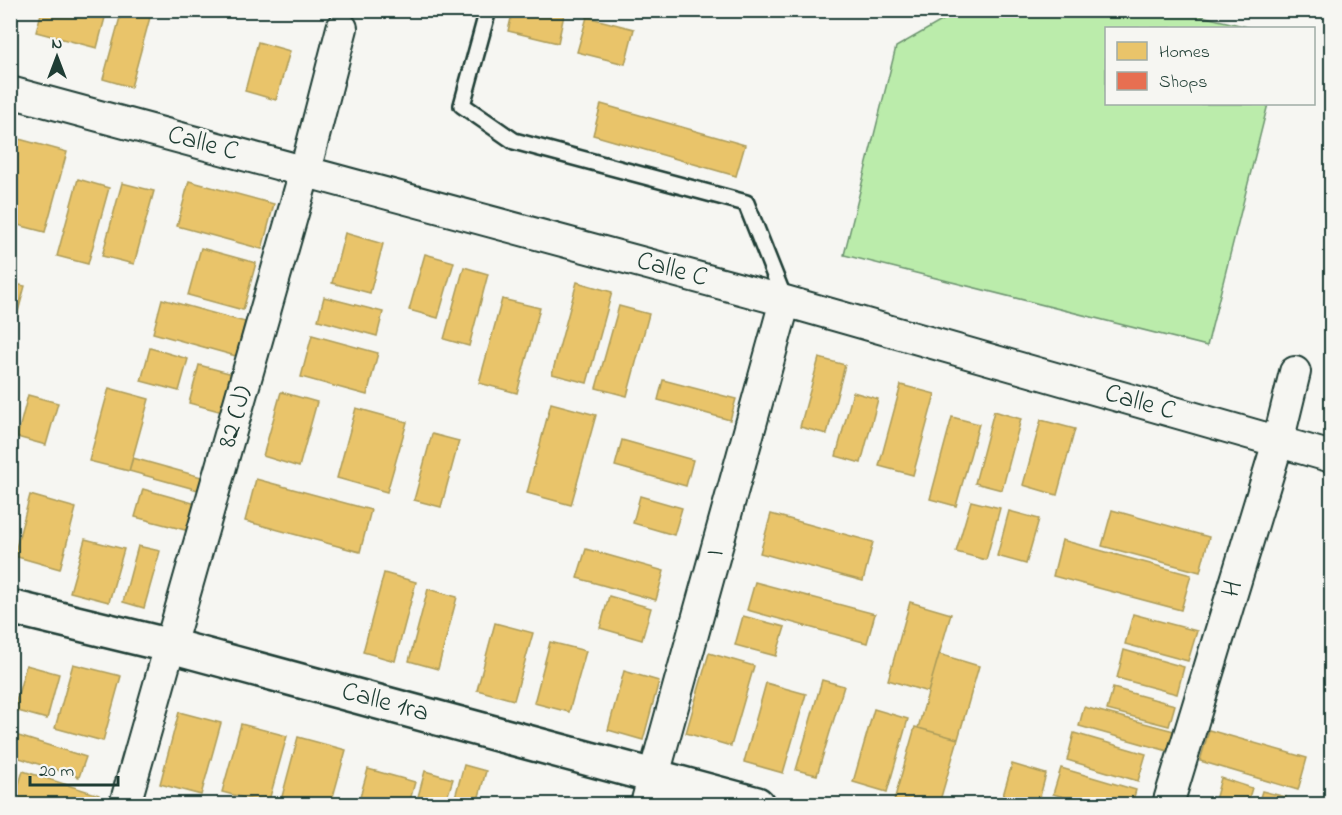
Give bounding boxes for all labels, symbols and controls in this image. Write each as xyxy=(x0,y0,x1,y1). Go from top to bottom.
north arrow xyxy=(27,27,87,87)
legend xyxy=(1105,27,1315,105)
text: N xyxy=(52,32,63,56)
text: Homes xyxy=(1159,40,1210,66)
text: Shops xyxy=(1159,70,1207,96)
street label: Calle C xyxy=(163,116,243,172)
street label: Calle C xyxy=(632,242,712,298)
street label: Calle C xyxy=(1100,374,1180,432)
street label: 82 (J) xyxy=(209,381,263,453)
street label: I xyxy=(696,545,736,561)
street label: H xyxy=(1212,576,1254,602)
street label: Calle 1ra xyxy=(337,673,433,733)
scale bar xyxy=(30,749,118,787)
text: 20 m xyxy=(39,759,74,785)

